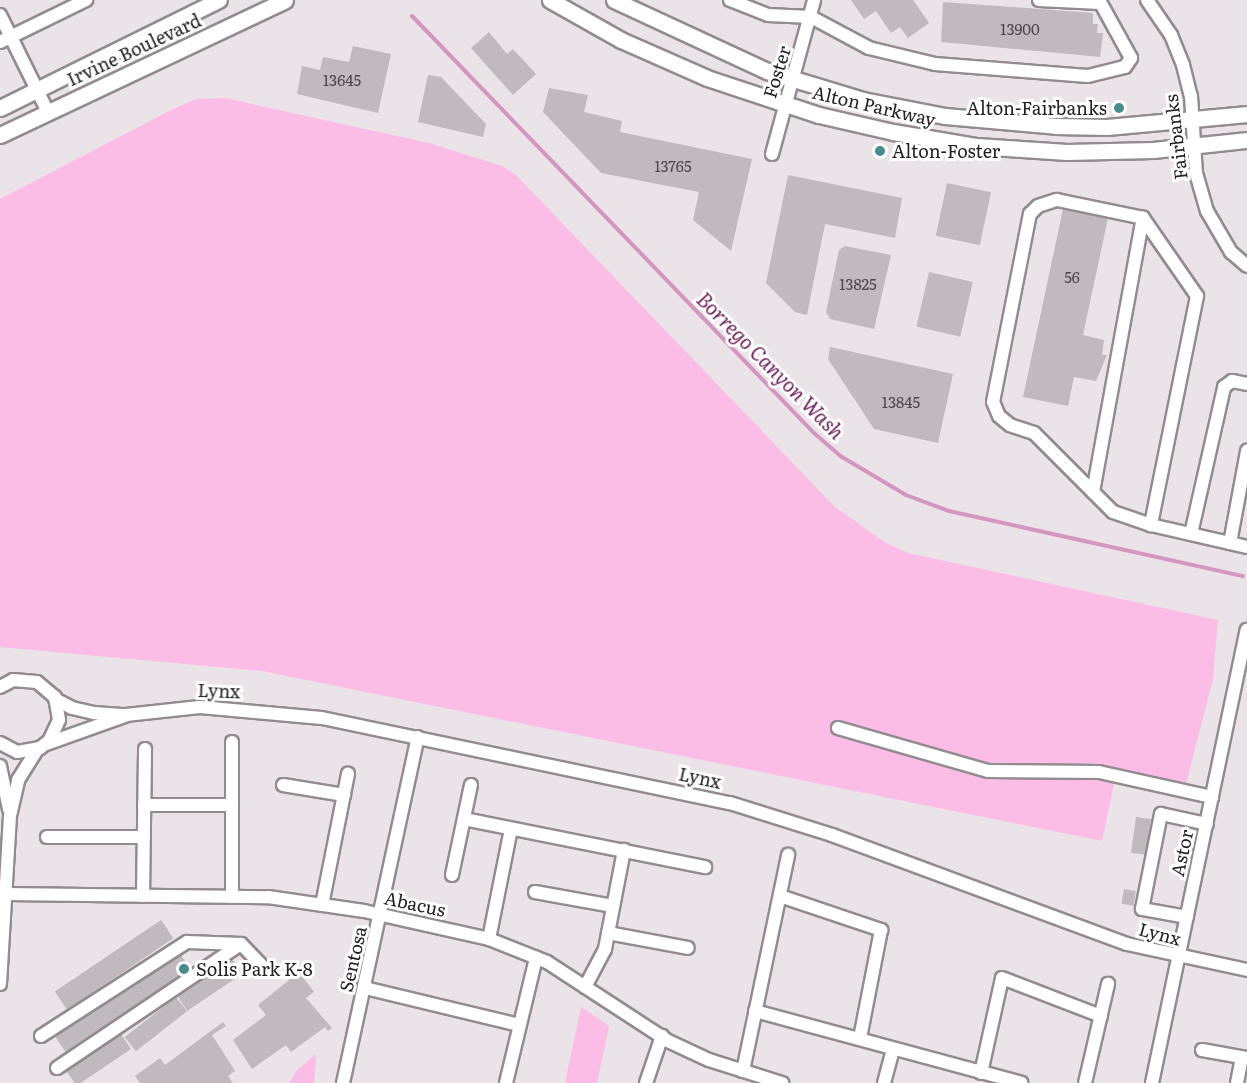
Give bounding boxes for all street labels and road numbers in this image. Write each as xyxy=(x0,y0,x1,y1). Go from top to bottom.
street label: Irvine Boulevard xyxy=(64,10,204,90)
street label: Foster xyxy=(759,43,795,101)
street label: Alton Parkway xyxy=(810,81,938,131)
street label: Fairbanks xyxy=(1160,93,1192,181)
street label: Lynx xyxy=(197,679,241,703)
street label: Lynx xyxy=(677,763,723,793)
street label: Astor xyxy=(1167,828,1197,878)
street label: Abacus xyxy=(382,887,448,921)
street label: Lynx xyxy=(1137,918,1183,950)
street label: Sentosa xyxy=(335,924,371,994)

